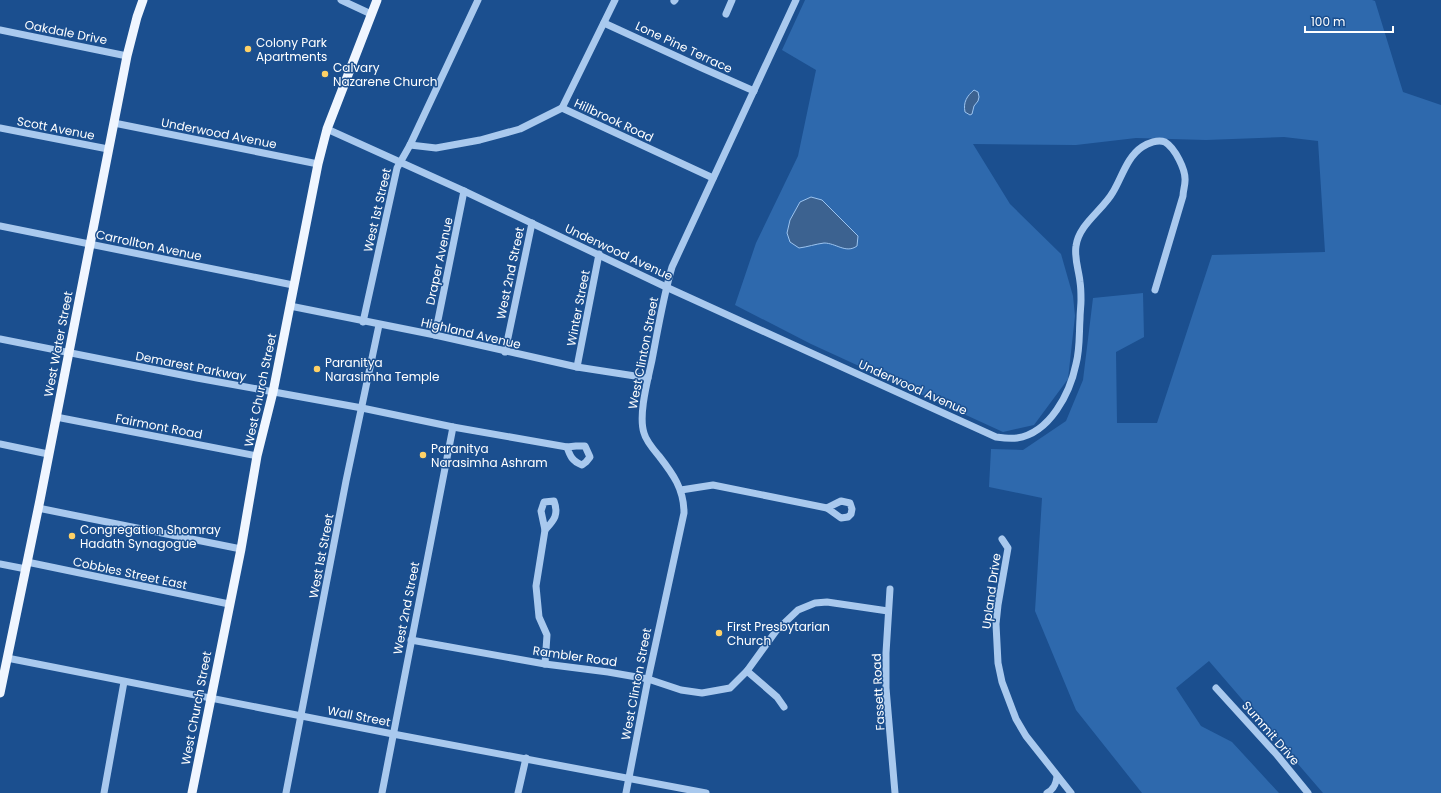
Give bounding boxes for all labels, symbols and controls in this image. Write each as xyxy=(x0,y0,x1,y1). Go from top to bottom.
scale bar xyxy=(1305,8,1393,34)
text: 100 m xyxy=(1311,13,1345,30)
street label: Oakdale Drive xyxy=(23,16,109,48)
street label: Lone Pine Terrace xyxy=(633,17,735,77)
place label: Colony Park Apartments xyxy=(256,34,328,65)
marker: Colony Park Apartments xyxy=(243,44,253,54)
place label: Calvary Nazarene Church xyxy=(333,59,437,90)
marker: Calvary Nazarene Church xyxy=(320,69,330,79)
street label: Hillbrook Road xyxy=(572,94,656,146)
street label: Scott Avenue xyxy=(16,112,96,144)
street label: Underwood Avenue xyxy=(160,113,278,153)
street label: West 1st Street xyxy=(359,166,395,254)
street label: Draper Avenue xyxy=(421,216,457,306)
street label: Underwood Avenue xyxy=(562,219,676,285)
street label: Carrollton Avenue xyxy=(94,225,204,265)
street label: West 2nd Street xyxy=(492,225,528,321)
street label: Winter Street xyxy=(562,269,594,347)
street label: West Water Street xyxy=(39,290,77,398)
street label: West Clinton Street xyxy=(624,295,662,411)
street label: Highland Avenue xyxy=(419,313,523,353)
street label: West Church Street xyxy=(240,332,280,448)
street label: Demarest Parkway xyxy=(134,347,248,385)
place label: Paranitya Narasimha Temple xyxy=(325,354,440,385)
street label: Underwood Avenue xyxy=(856,355,970,419)
marker: Paranitya Narasimha Temple xyxy=(312,364,322,374)
street label: Fairmont Road xyxy=(114,409,204,443)
place label: Paranitya Narasimha Ashram xyxy=(431,440,548,471)
marker: Paranitya Narasimha Ashram xyxy=(418,450,428,460)
street label: West 1st Street xyxy=(304,512,338,600)
place label: Congregation Shomray Hadath Synagogue xyxy=(80,521,221,552)
marker: Congregation Shomray Hadath Synagogue xyxy=(67,531,77,541)
street label: Upland Drive xyxy=(977,552,1005,630)
street label: Cobbles Street East xyxy=(71,553,189,593)
street label: West 2nd Street xyxy=(389,560,423,656)
place label: First Presbytarian Church xyxy=(727,618,830,649)
street label: West Clinton Street xyxy=(617,626,655,742)
marker: First Presbytarian Church xyxy=(714,628,724,638)
street label: Rambler Road xyxy=(532,642,618,670)
street label: West Church Street xyxy=(177,650,215,766)
street label: Fassett Road xyxy=(867,653,889,731)
street label: Summit Drive xyxy=(1238,697,1304,769)
street label: Wall Street xyxy=(326,702,392,730)

